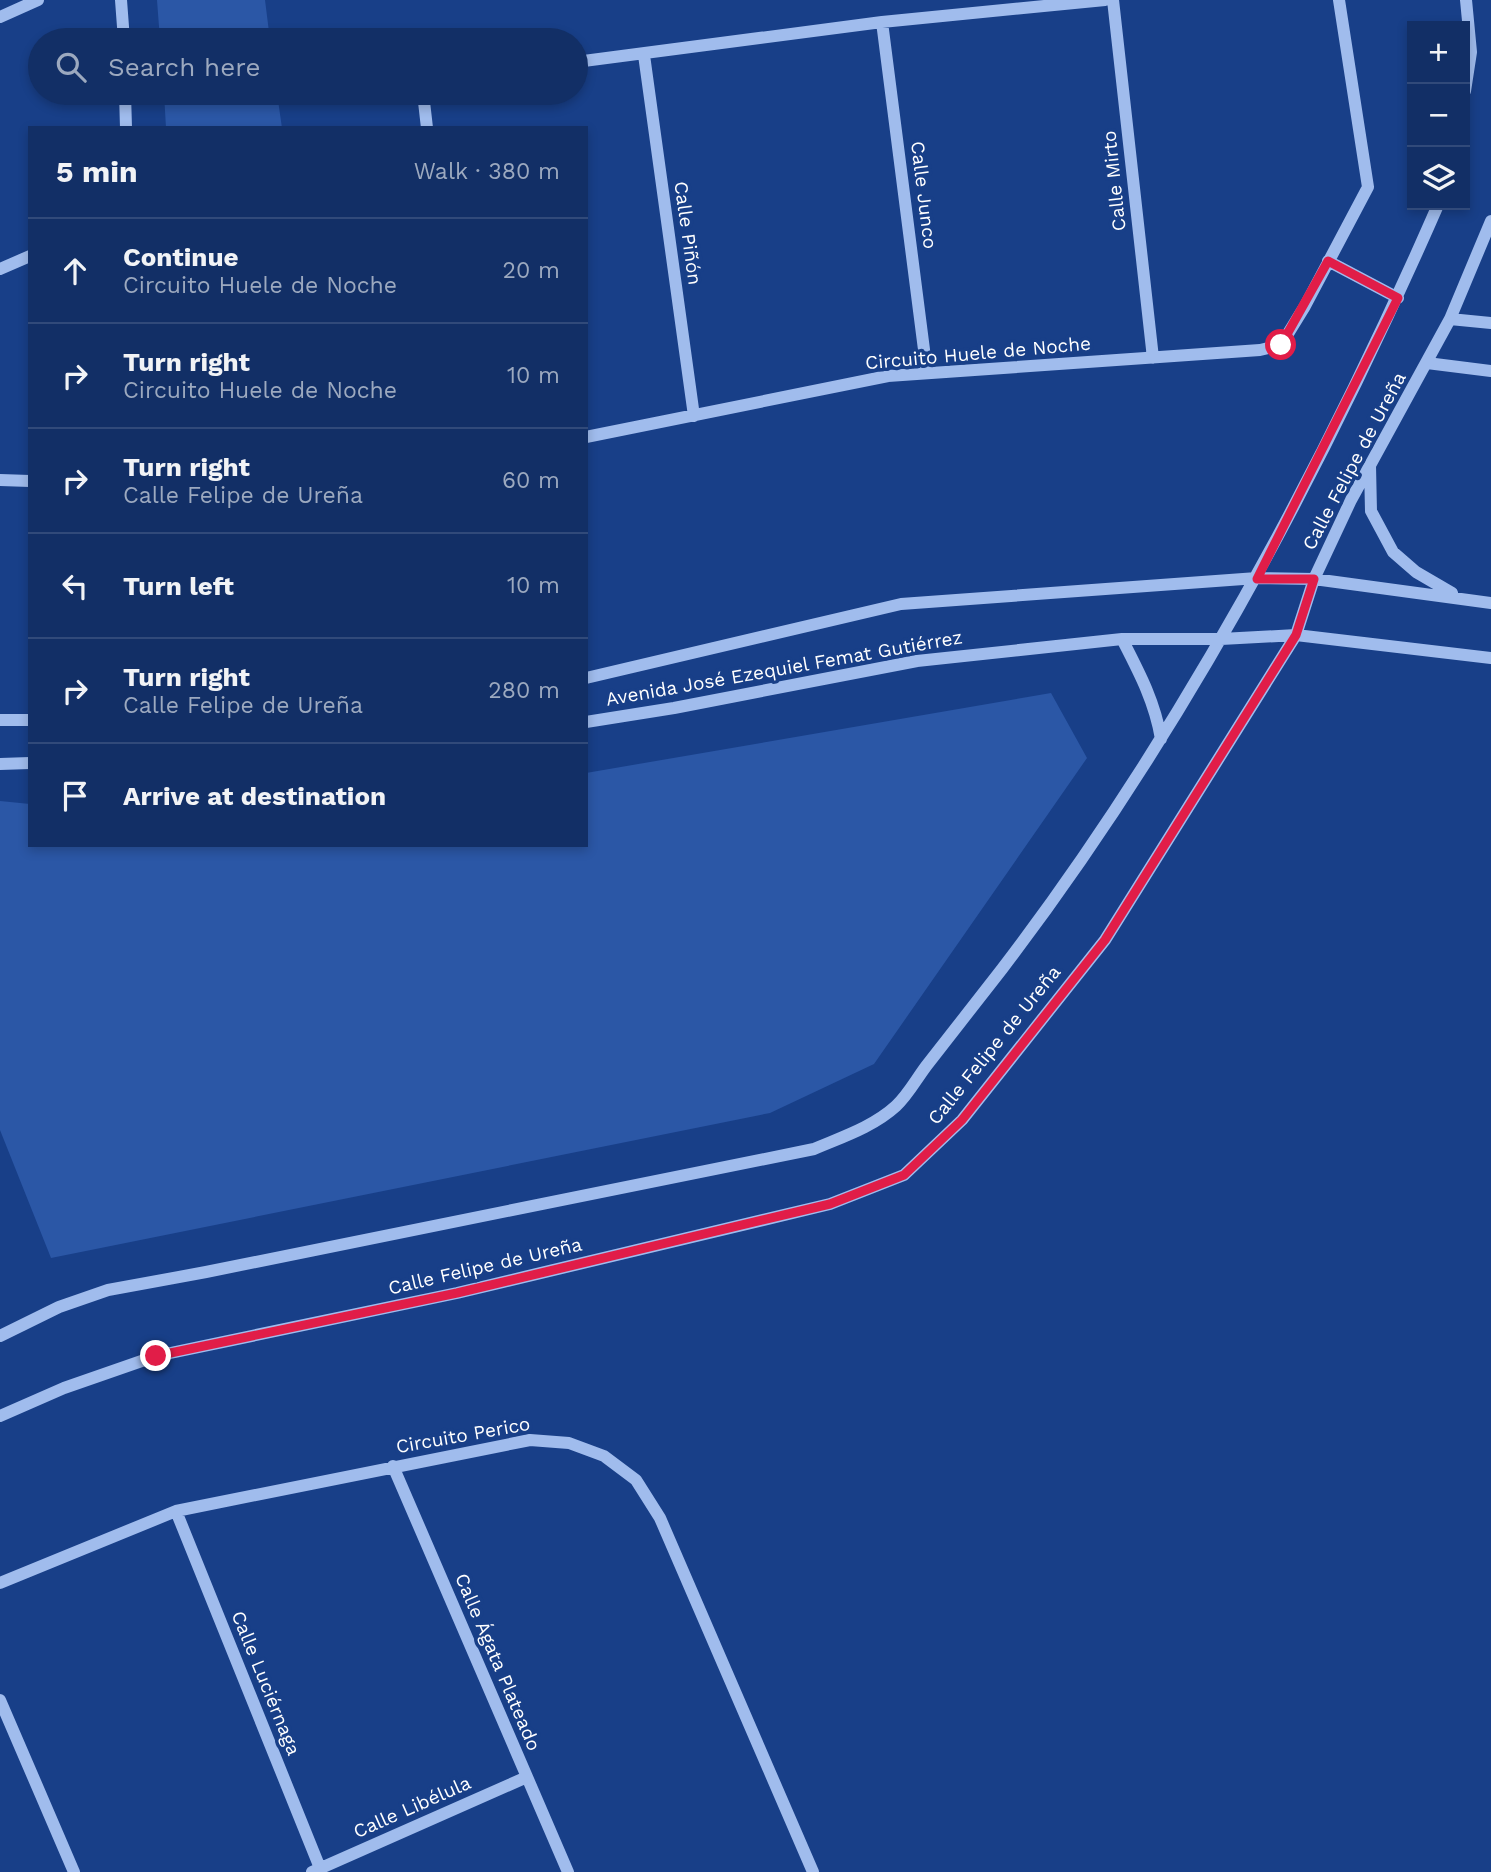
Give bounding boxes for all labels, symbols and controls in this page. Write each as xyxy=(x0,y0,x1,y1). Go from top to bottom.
map controls xyxy=(1407,21,1470,210)
button: + xyxy=(1407,21,1470,84)
search box xyxy=(28,28,588,105)
icon: search xyxy=(52,48,90,86)
text: Search here xyxy=(108,52,260,82)
button: − xyxy=(1407,84,1470,147)
street label: Calle Mirto xyxy=(1097,130,1131,232)
street label: Calle Junco xyxy=(906,140,942,250)
button: layers xyxy=(1407,147,1470,210)
text: 5 min xyxy=(56,154,138,189)
text: Walk · 380 m xyxy=(414,158,560,185)
street label: Calle Piñón xyxy=(669,180,707,286)
text: Continue xyxy=(123,242,239,272)
icon: ahead xyxy=(56,252,94,290)
text: 20 m xyxy=(503,257,560,284)
text: Circuito Huele de Noche xyxy=(123,272,397,299)
route start xyxy=(1265,329,1296,360)
street label: Circuito Huele de Noche xyxy=(864,332,1092,374)
text: Turn right xyxy=(123,347,250,377)
icon: right xyxy=(56,357,94,395)
text: 10 m xyxy=(507,362,560,389)
street label: Calle Felipe de Ureña xyxy=(1297,368,1411,554)
text: Circuito Huele de Noche xyxy=(123,377,397,404)
text: Turn right xyxy=(123,452,250,482)
icon: right xyxy=(56,462,94,500)
text: 60 m xyxy=(502,467,560,494)
text: Calle Felipe de Ureña xyxy=(123,482,363,509)
icon: left xyxy=(56,567,94,605)
text: Turn left xyxy=(123,571,234,601)
text: 10 m xyxy=(507,572,560,599)
street label: Avenida José Ezequiel Femat Gutiérrez xyxy=(604,625,964,711)
text: Turn right xyxy=(123,662,250,692)
icon: right xyxy=(56,672,94,710)
text: 280 m xyxy=(488,677,560,704)
text: Calle Felipe de Ureña xyxy=(123,692,363,719)
icon: arrive xyxy=(56,777,94,815)
text: Arrive at destination xyxy=(123,781,386,811)
street label: Calle Felipe de Ureña xyxy=(923,961,1065,1129)
street label: Calle Felipe de Ureña xyxy=(386,1232,584,1300)
route end xyxy=(140,1340,171,1371)
street label: Circuito Perico xyxy=(394,1412,532,1458)
street label: Calle Ágata Plateado xyxy=(450,1570,546,1754)
street label: Calle Luciérnaga xyxy=(227,1608,306,1759)
street label: Calle Libélula xyxy=(350,1771,475,1843)

